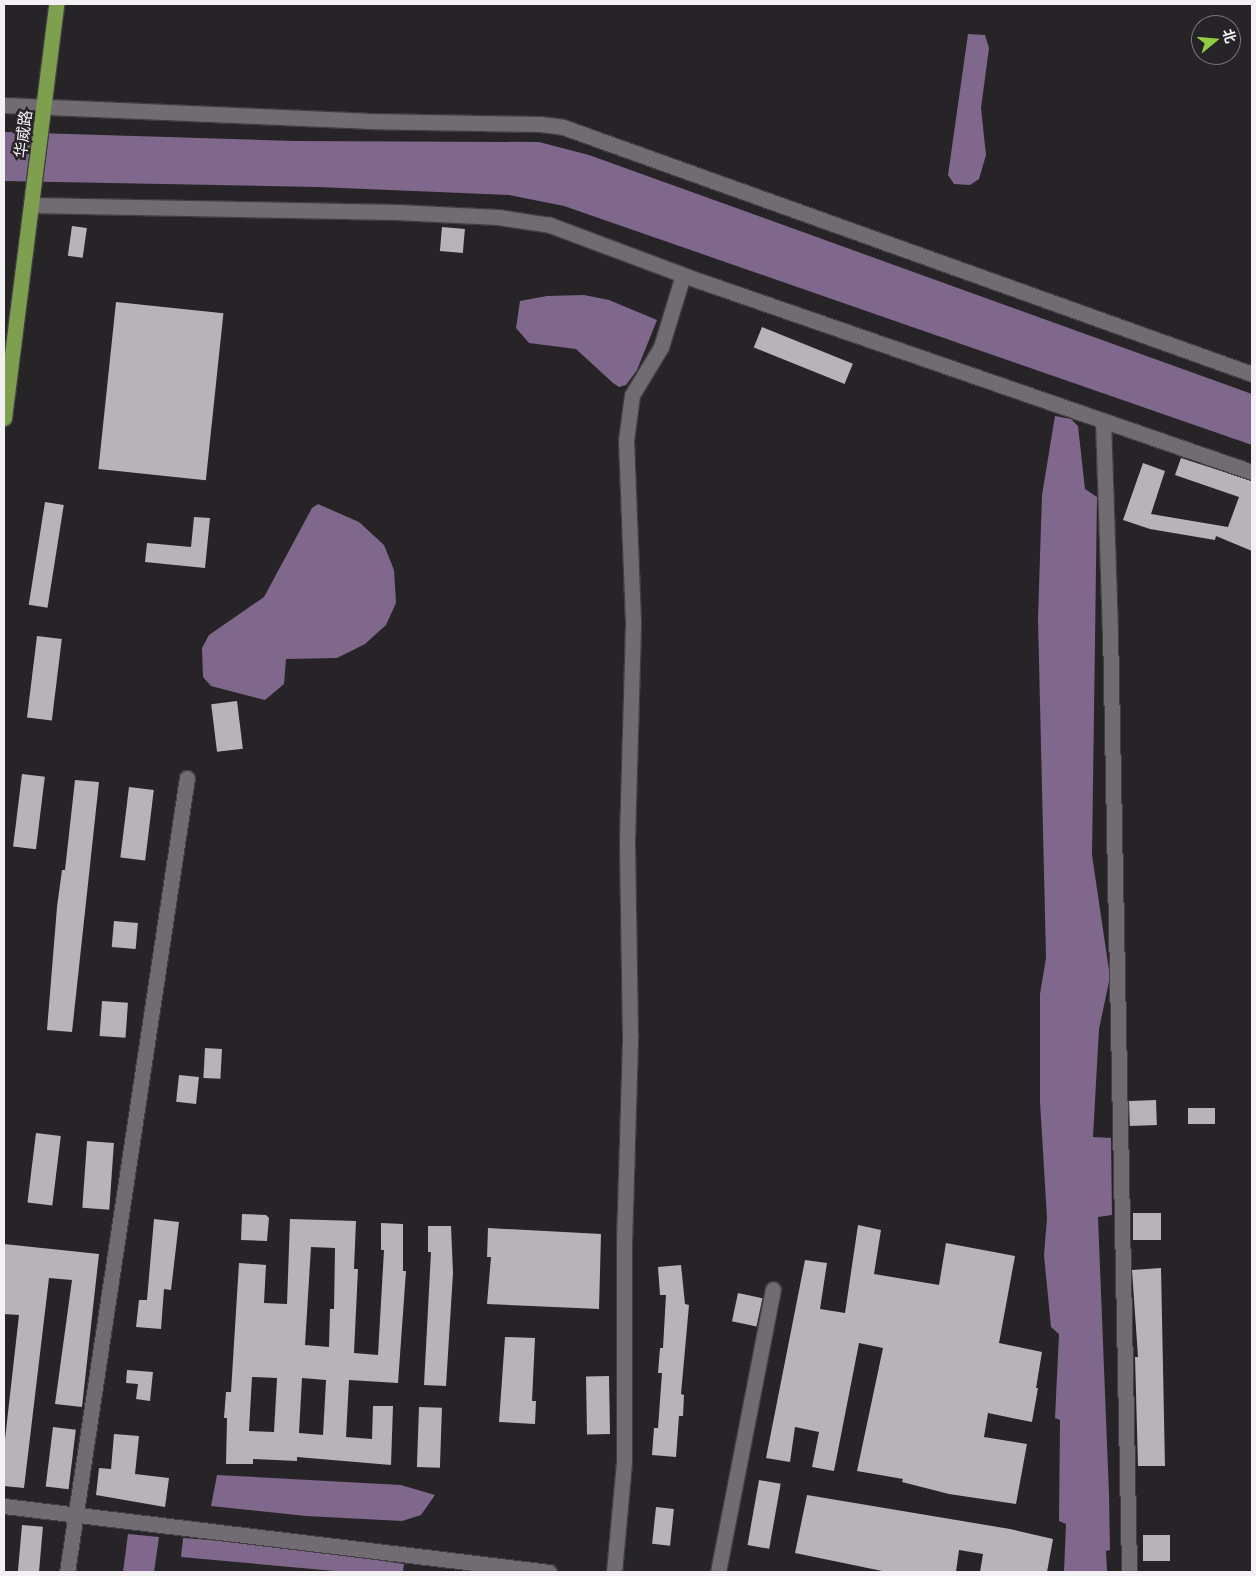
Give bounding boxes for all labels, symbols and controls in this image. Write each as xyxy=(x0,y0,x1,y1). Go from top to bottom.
north arrow xyxy=(1191,15,1241,65)
text: 北 xyxy=(1220,27,1240,45)
street label: 华威路 xyxy=(11,109,35,159)

